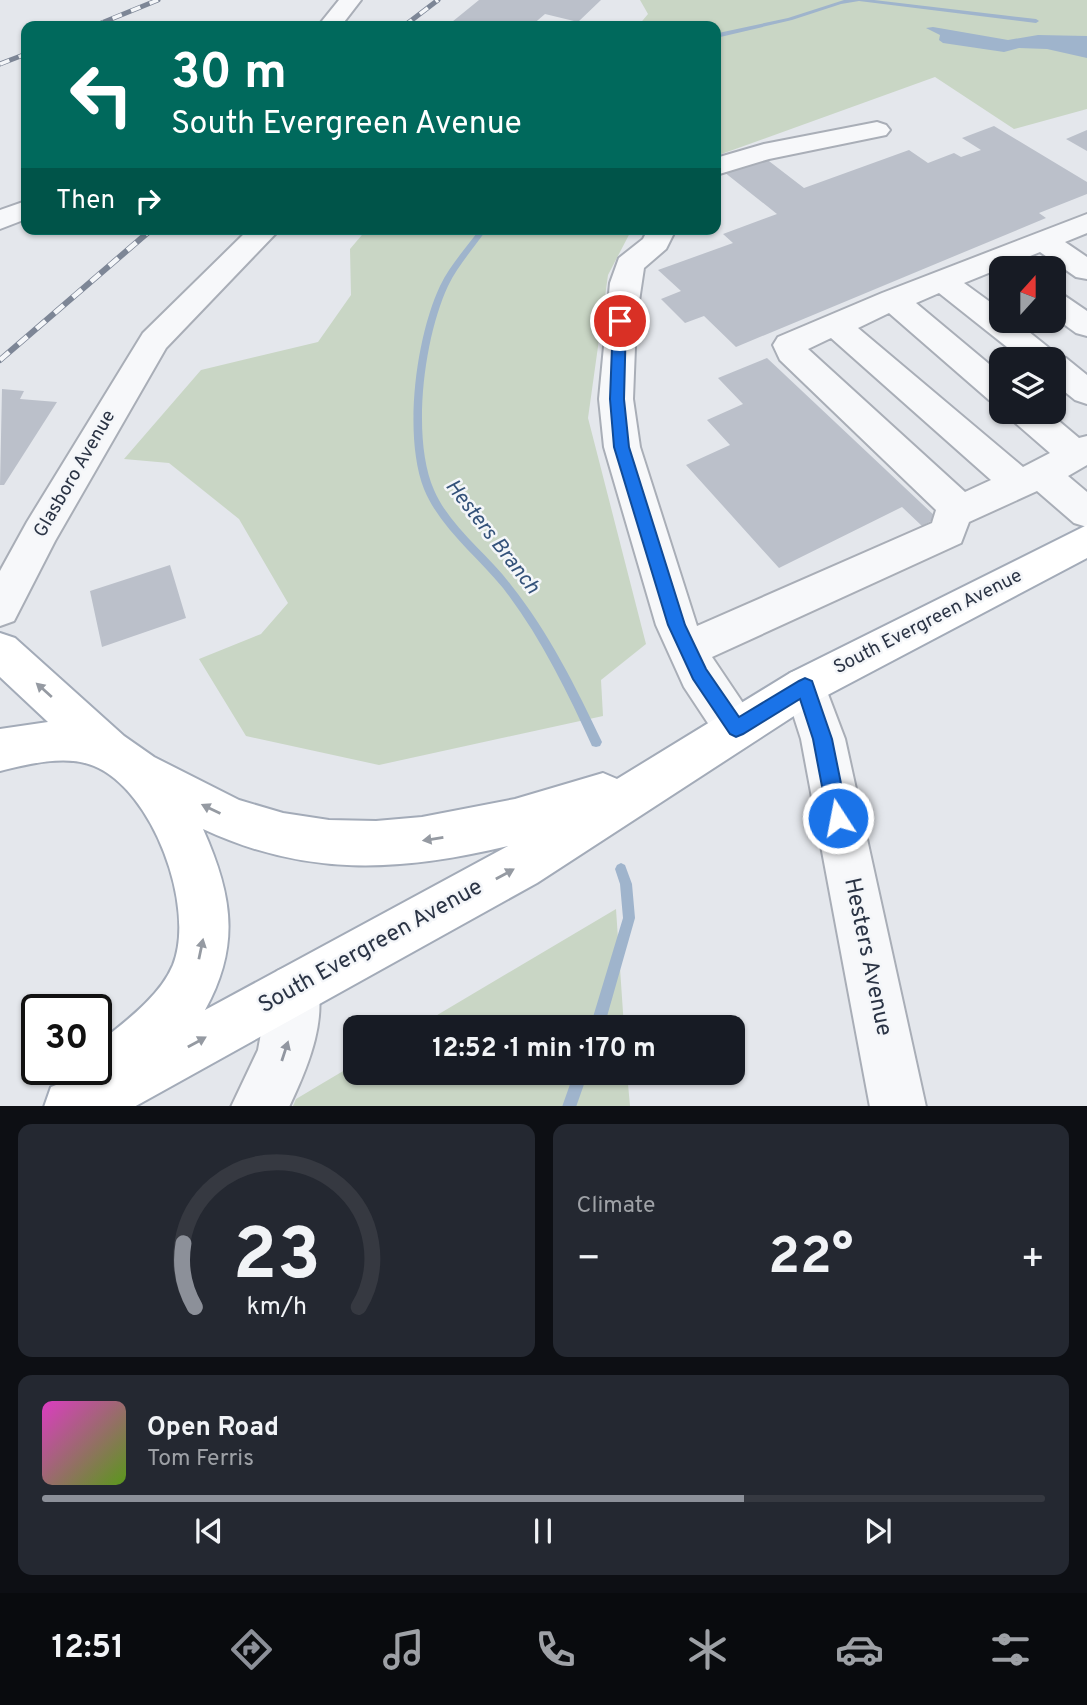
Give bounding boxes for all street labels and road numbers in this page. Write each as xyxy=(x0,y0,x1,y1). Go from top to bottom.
street label: Glasboro Avenue xyxy=(29,406,121,542)
street label: South Evergreen Avenue xyxy=(830,564,1026,680)
street label: South Evergreen Avenue xyxy=(254,873,488,1021)
street label: Hesters Avenue xyxy=(836,875,898,1039)

